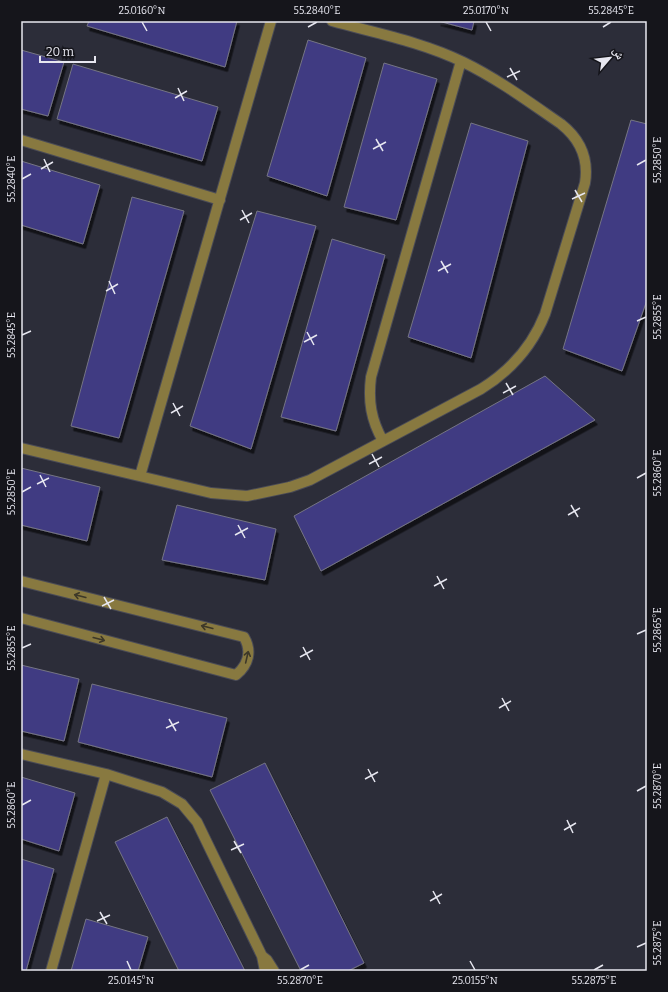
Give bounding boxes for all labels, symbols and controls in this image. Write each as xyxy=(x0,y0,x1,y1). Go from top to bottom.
text: 25.0160°N xyxy=(118,5,166,17)
text: 55.2840°E xyxy=(294,5,340,17)
text: 25.0170°N xyxy=(463,5,509,17)
text: 55.2845°E xyxy=(588,5,634,17)
scale bar xyxy=(40,38,95,64)
north arrow xyxy=(590,38,630,78)
text: 20 m xyxy=(46,45,75,59)
text: ش xyxy=(609,45,627,63)
text: 55.2850°E xyxy=(652,137,664,183)
text: 55.2840°E xyxy=(6,156,18,202)
text: 55.2855°E xyxy=(652,294,664,340)
text: 55.2845°E xyxy=(6,312,18,358)
text: 55.2860°E xyxy=(652,450,664,496)
text: 55.2850°E xyxy=(6,469,18,515)
one-way arrow xyxy=(74,592,87,599)
text: 55.2865°E xyxy=(652,607,664,653)
one-way arrow xyxy=(200,623,213,630)
text: 55.2855°E xyxy=(6,625,18,671)
one-way arrow xyxy=(93,635,106,643)
one-way arrow xyxy=(244,651,252,664)
text: 55.2870°E xyxy=(652,763,664,809)
text: 55.2860°E xyxy=(6,782,18,828)
text: 55.2875°E xyxy=(652,921,664,965)
text: 25.0145°N xyxy=(108,975,154,987)
text: 55.2870°E xyxy=(277,975,323,987)
text: 25.0155°N xyxy=(452,975,498,987)
text: 55.2875°E xyxy=(572,975,616,987)

